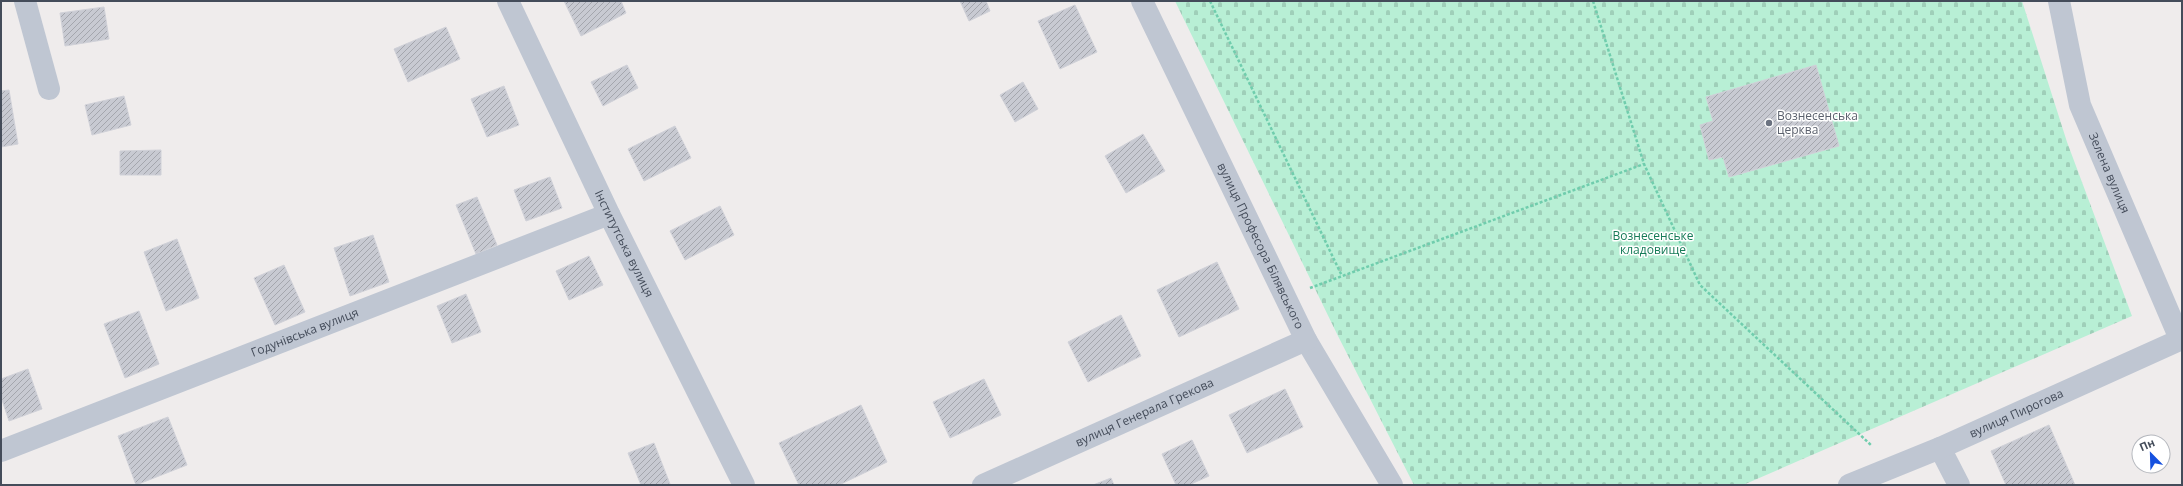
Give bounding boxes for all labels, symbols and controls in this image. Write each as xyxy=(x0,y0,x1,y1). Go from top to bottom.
place label: Вознесенська церква xyxy=(1777,107,1858,138)
marker: Вознесенська церква xyxy=(1764,118,1774,128)
street label: Зелена вулиця xyxy=(2085,130,2134,216)
street label: вулиця Професора Білявського xyxy=(1213,160,1308,332)
street label: Інститутська вулиця xyxy=(591,187,658,300)
park label: Вознесенське кладовище xyxy=(1613,227,1694,258)
street label: Годунівська вулиця xyxy=(248,303,361,361)
street label: вулиця Генерала Грекова xyxy=(1072,374,1216,451)
street label: вулиця Пирогова xyxy=(1966,385,2066,442)
north arrow xyxy=(2131,434,2171,474)
text: Пн xyxy=(2137,434,2157,454)

